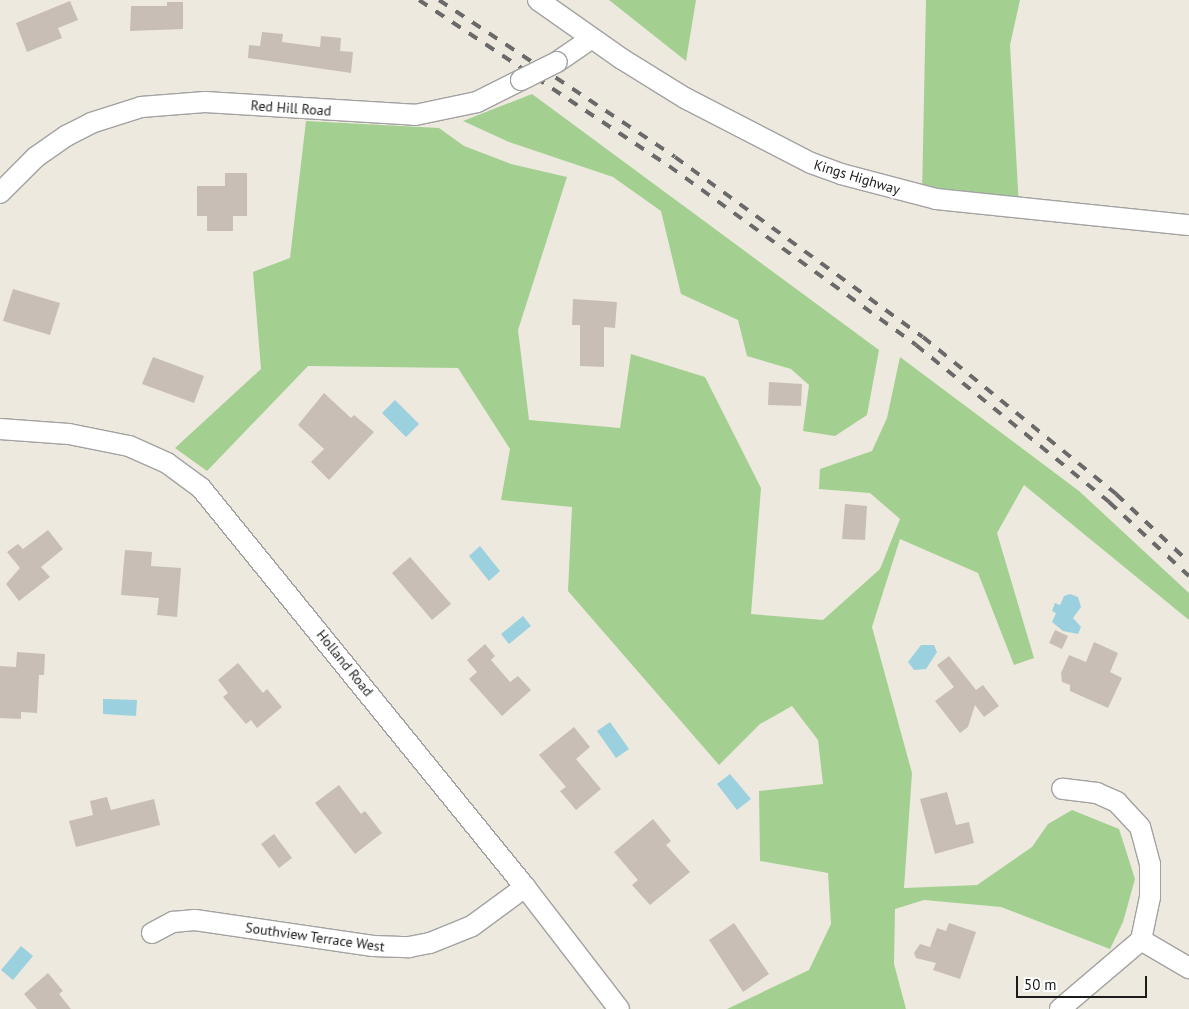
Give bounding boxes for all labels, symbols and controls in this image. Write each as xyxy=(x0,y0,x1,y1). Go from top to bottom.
street label: Red Hill Road xyxy=(250,97,332,119)
street label: Kings Highway xyxy=(812,156,902,198)
street label: Holland Road xyxy=(313,626,377,700)
street label: Southview Terrace West xyxy=(244,919,386,955)
scale bar xyxy=(1019,966,1150,998)
text: 50 m xyxy=(1024,975,1057,994)

